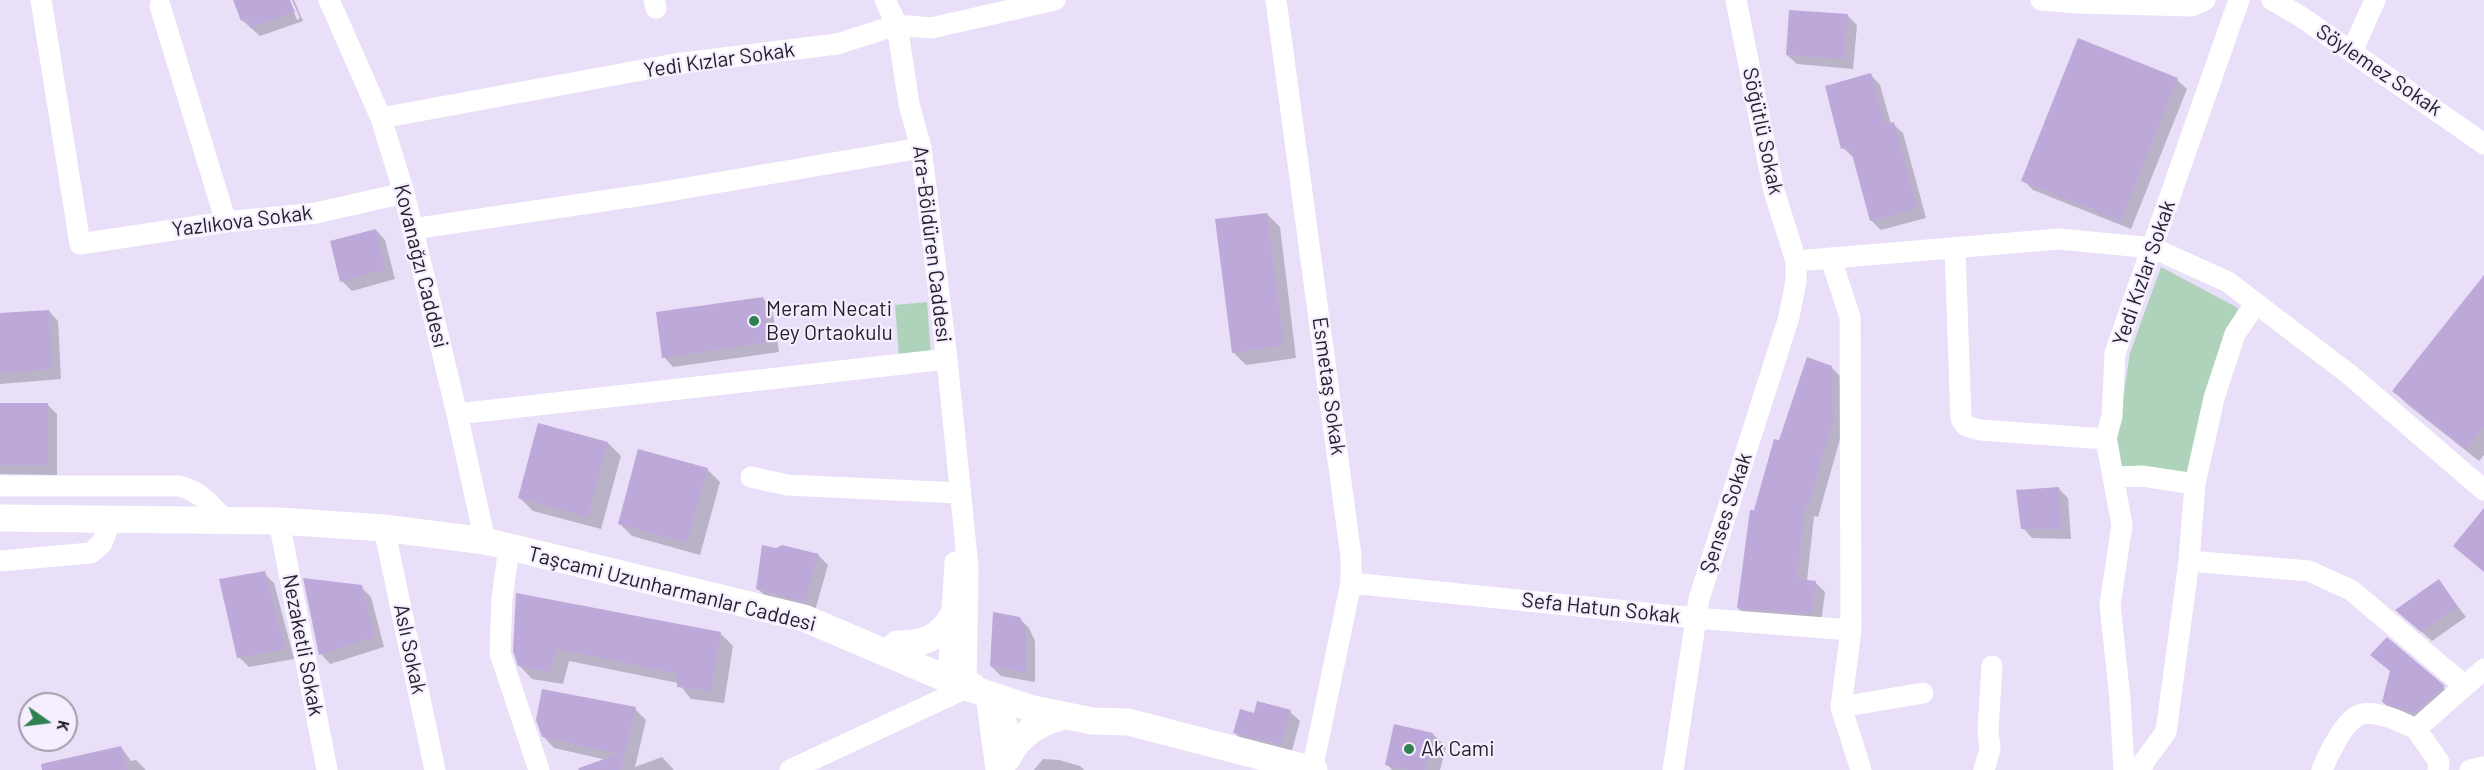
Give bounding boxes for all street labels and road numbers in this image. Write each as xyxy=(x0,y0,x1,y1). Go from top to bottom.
street label: Söylemez Sokak xyxy=(2311,19,2447,121)
street label: Yedi Kızlar Sokak xyxy=(642,37,796,83)
street label: Söğütlü Sokak xyxy=(1737,65,1789,197)
street label: Ara-Böldüren Caddesi xyxy=(907,144,957,344)
street label: Kovanağzı Caddesi xyxy=(388,181,454,351)
street label: Yedi Kızlar Sokak xyxy=(2107,197,2181,349)
street label: Yazlıkova Sokak xyxy=(170,200,314,242)
street label: Esmetaş Sokak xyxy=(1307,315,1351,457)
street label: Şenses Sokak xyxy=(1695,449,1757,577)
street label: Taşcami Uzunharmanlar Caddesi xyxy=(525,541,819,637)
street label: Nezaketli Sokak xyxy=(277,572,329,718)
street label: Sefa Hatun Sokak xyxy=(1520,587,1682,629)
street label: Aslı Sokak xyxy=(388,602,432,696)

